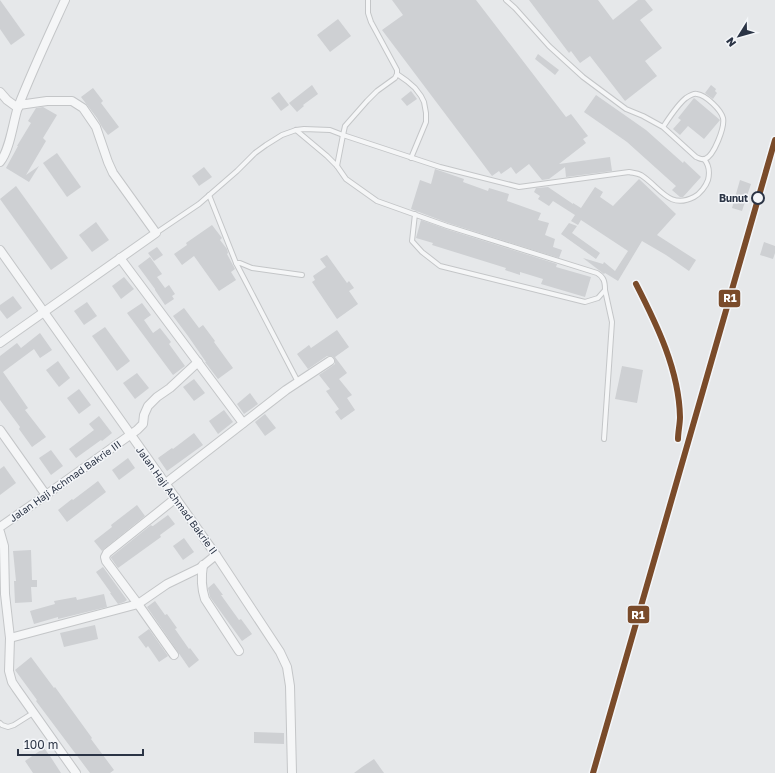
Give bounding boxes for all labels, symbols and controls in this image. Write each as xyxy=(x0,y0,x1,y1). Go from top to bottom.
north arrow xyxy=(719,16,759,56)
text: N xyxy=(723,35,738,50)
marker: Bunut xyxy=(751,191,765,205)
place label: Bunut xyxy=(719,192,748,204)
line badge: R1 xyxy=(718,289,741,308)
text: R1 xyxy=(723,291,737,304)
street label: Jalan Haji Achmad Bakrie III xyxy=(7,438,123,524)
street label: Jalan Haji Achmad Bakrie II xyxy=(134,444,220,556)
line badge: R1 xyxy=(627,605,650,624)
text: R1 xyxy=(631,608,645,621)
scale bar xyxy=(18,731,143,757)
text: 100 m xyxy=(24,737,58,752)

